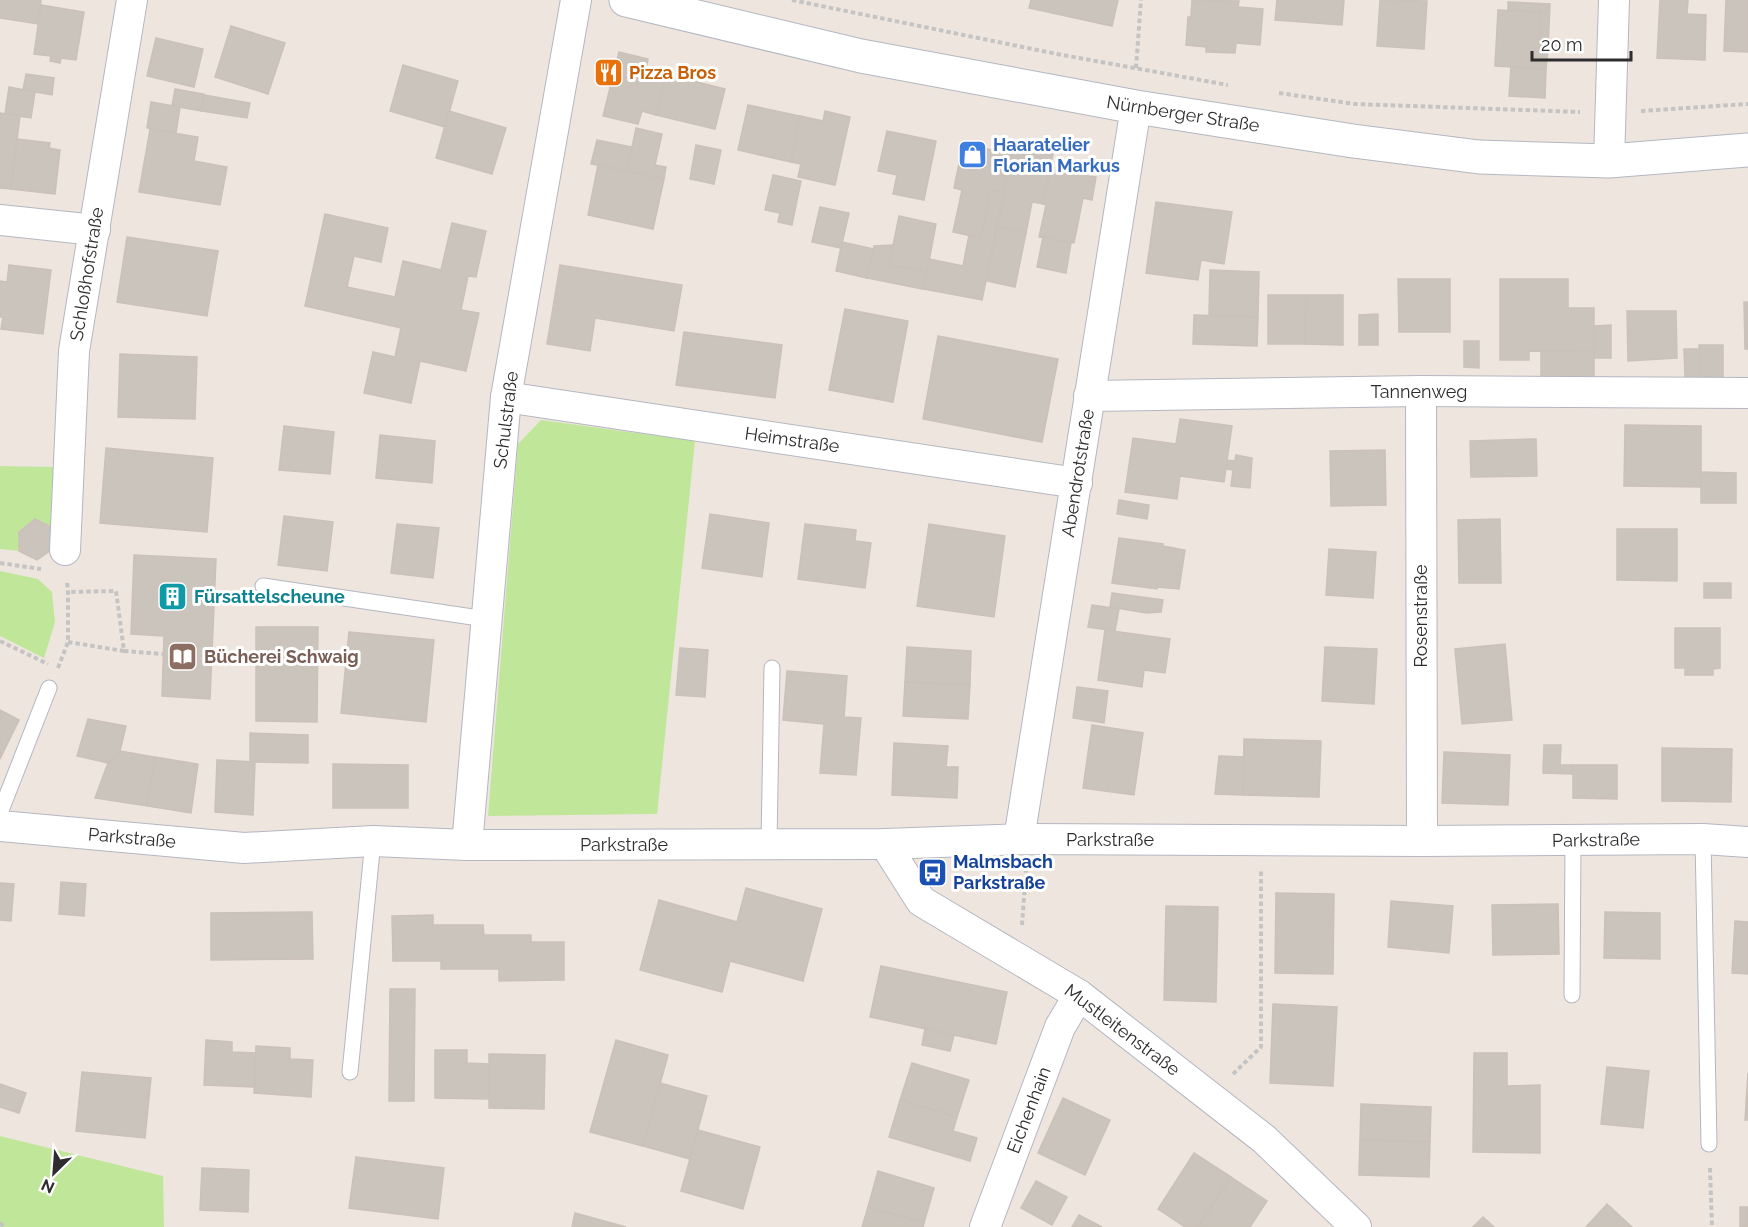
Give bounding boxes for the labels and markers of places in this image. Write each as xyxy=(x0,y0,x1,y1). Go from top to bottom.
restaurant icon: Pizza Bros xyxy=(592,57,624,89)
place label: Pizza Bros xyxy=(629,62,716,83)
place label: Haaratelier Florian Markus xyxy=(993,134,1120,176)
shop icon: Haaratelier Florian Markus xyxy=(956,139,988,171)
building icon: Fürsattelscheune xyxy=(157,581,189,613)
place label: Fürsattelscheune xyxy=(194,586,345,607)
library icon: Bücherei Schwaig xyxy=(167,641,199,673)
place label: Bücherei Schwaig xyxy=(204,646,359,667)
place label: Malmsbach Parkstraße xyxy=(953,851,1053,893)
bus stop icon: Malmsbach Parkstraße xyxy=(916,856,948,888)

